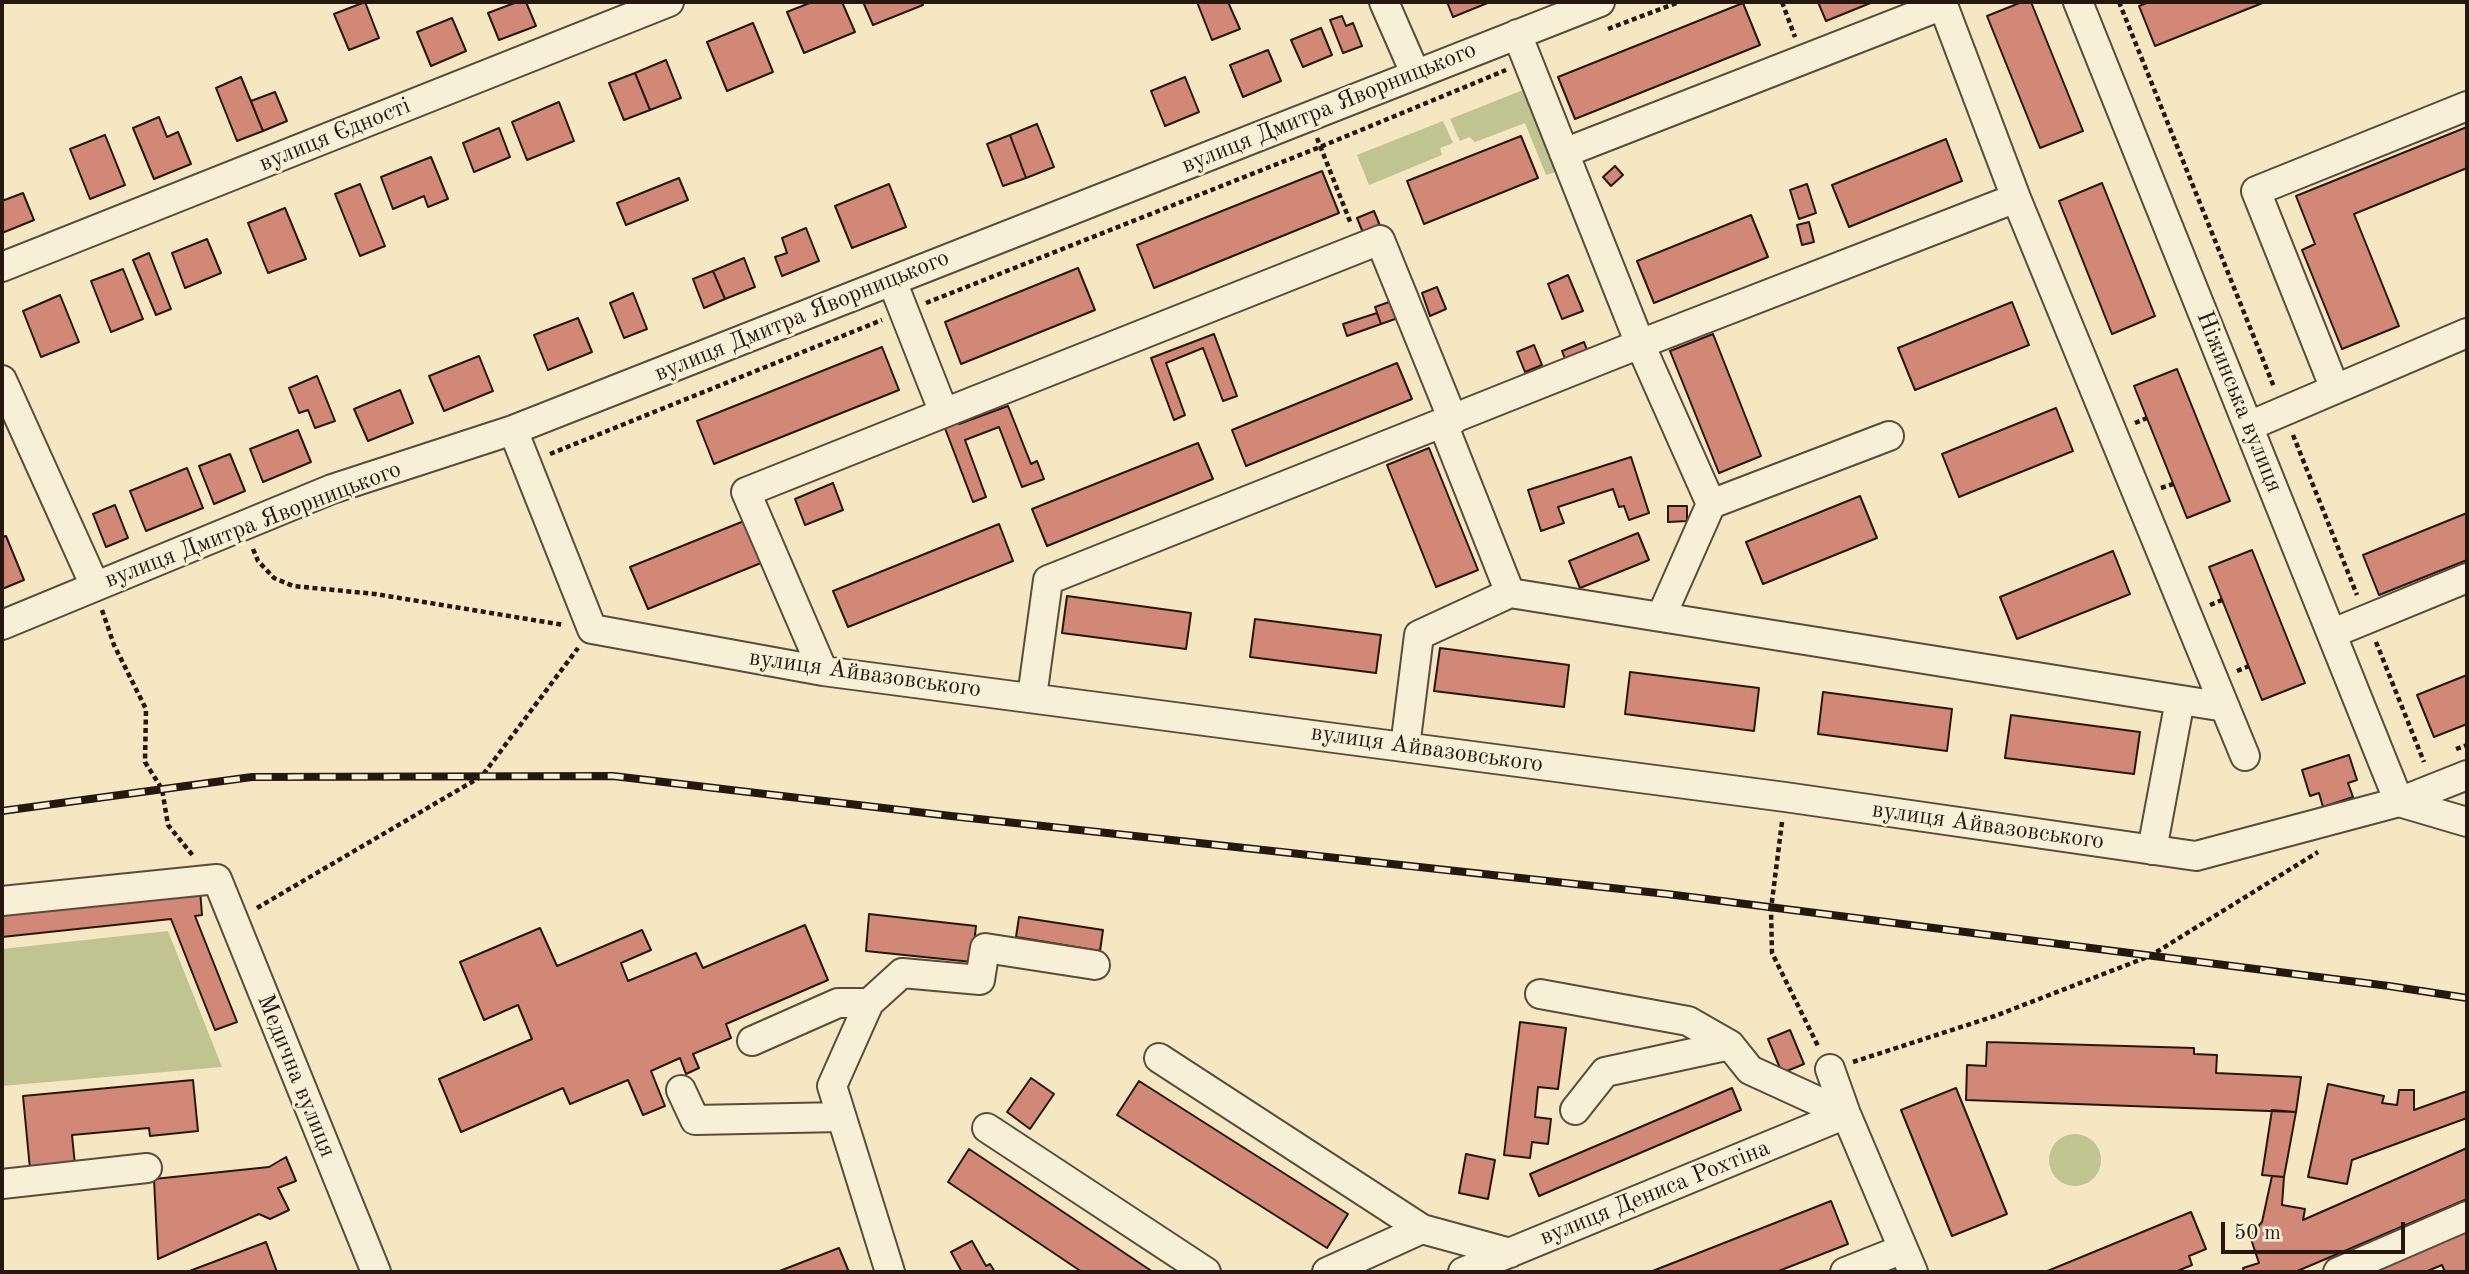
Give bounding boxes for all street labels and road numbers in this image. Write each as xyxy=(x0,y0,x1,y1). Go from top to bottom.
street label: вулиця Дмитра Яворницького xyxy=(1177,36,1481,180)
street label: вулиця Єдності xyxy=(255,92,415,178)
street label: вулиця Дмитра Яворницького xyxy=(650,244,954,388)
street label: Ніжинська вулиця xyxy=(2189,307,2289,497)
street label: вулиця Дмитра Яворницького xyxy=(101,455,405,595)
street label: вулиця Айвазовського xyxy=(747,643,983,705)
street label: вулиця Айвазовського xyxy=(1309,718,1545,780)
street label: вулиця Айвазовського xyxy=(1870,795,2106,857)
street label: Медична вулиця xyxy=(250,990,342,1162)
street label: вулиця Дениса Рохтіна xyxy=(1536,1134,1774,1252)

